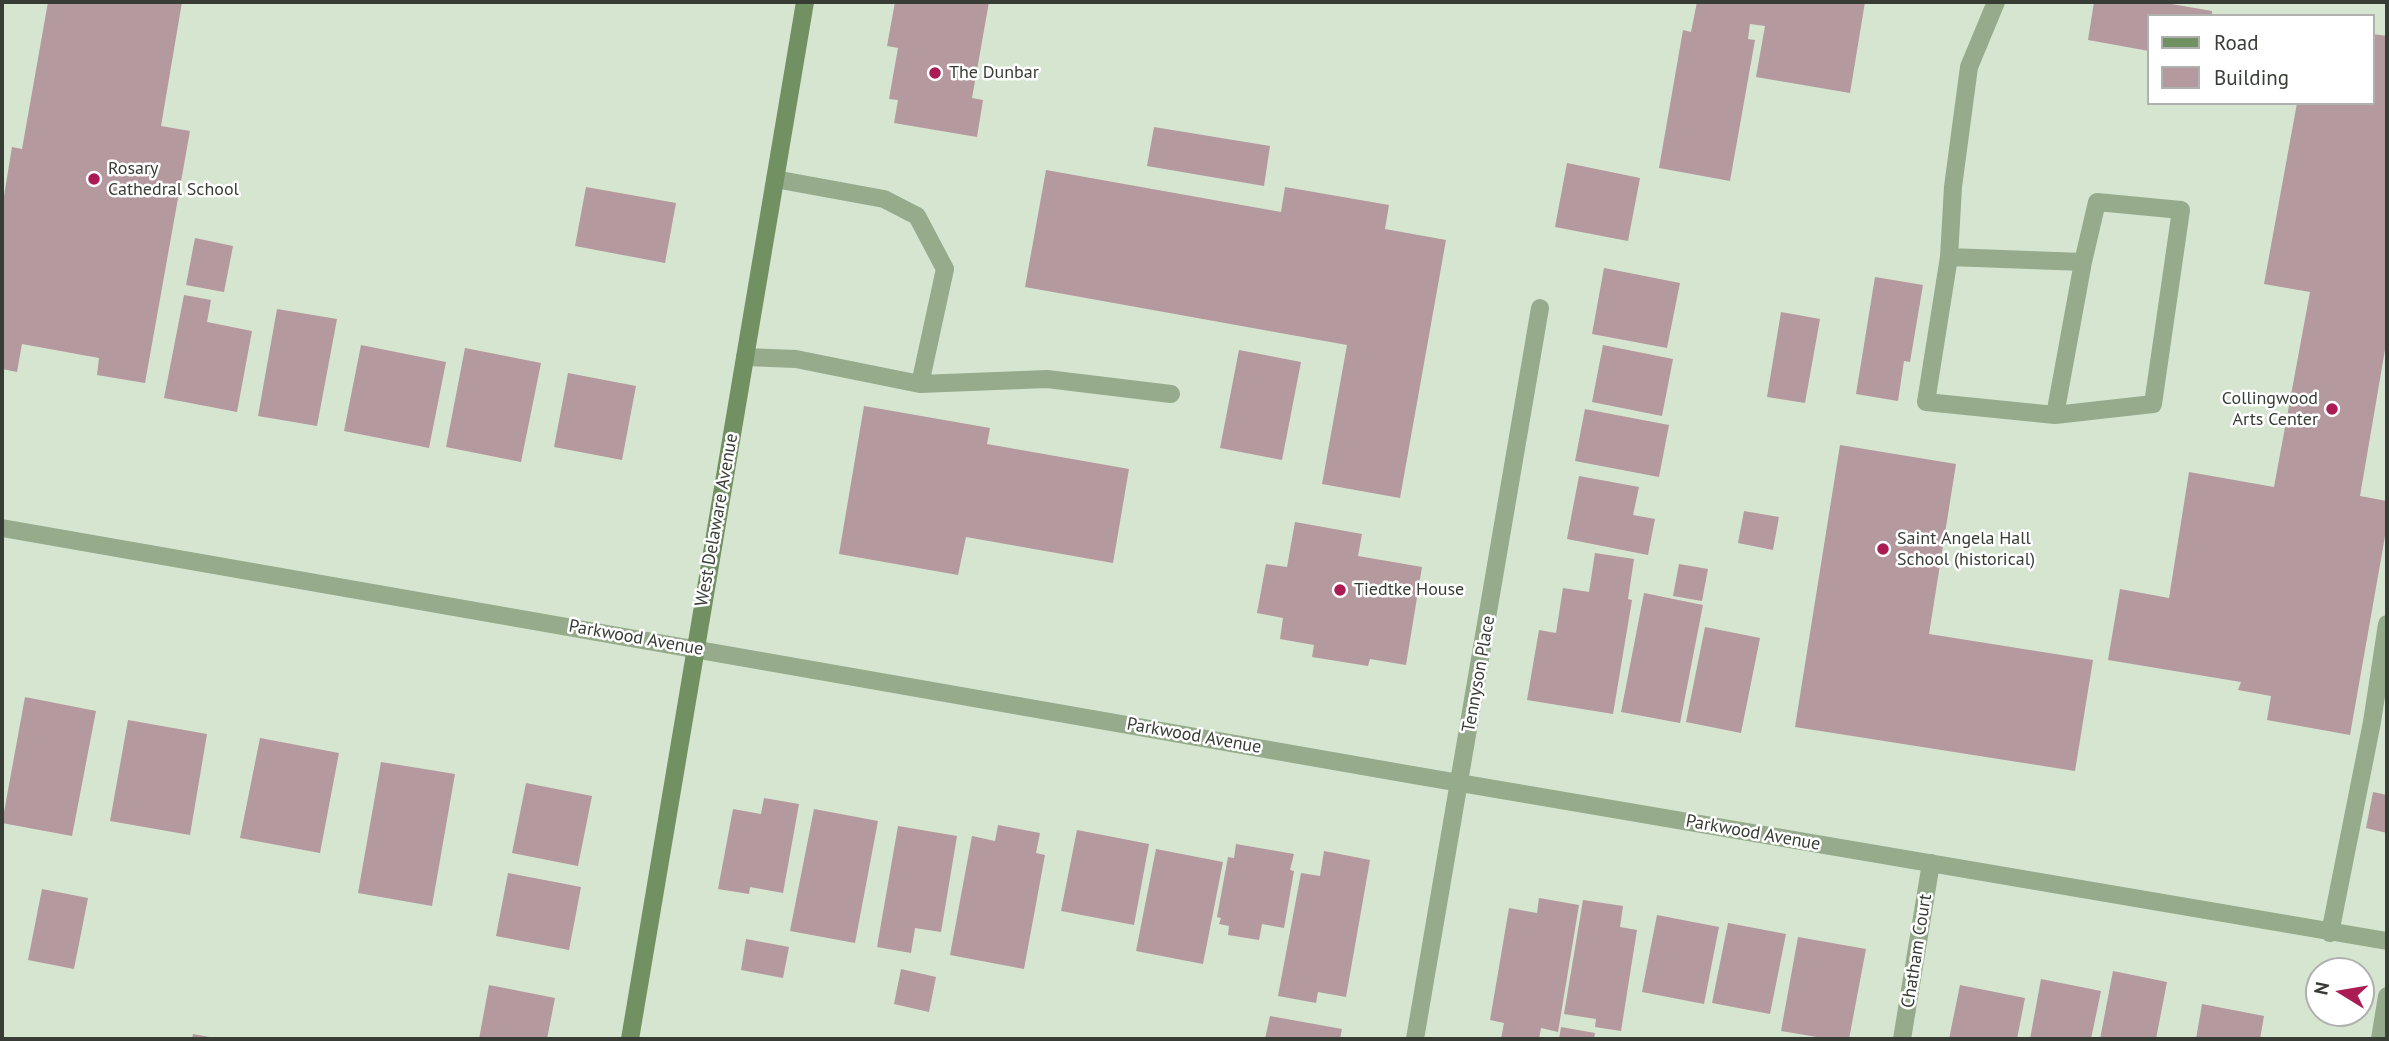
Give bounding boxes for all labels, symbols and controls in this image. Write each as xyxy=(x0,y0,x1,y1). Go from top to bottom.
legend xyxy=(2148,14,2375,105)
text: Road xyxy=(2214,29,2258,56)
place label: The Dunbar xyxy=(949,62,1039,84)
text: Building xyxy=(2214,64,2289,91)
marker: The Dunbar xyxy=(927,65,943,81)
place label: Rosary Cathedral School xyxy=(108,158,239,200)
marker: Rosary Cathedral School xyxy=(86,171,102,187)
place label: Collingwood Arts Center xyxy=(2222,388,2318,430)
marker: Collingwood Arts Center xyxy=(2324,401,2340,417)
street label: West Delaware Avenue xyxy=(691,432,743,608)
place label: Saint Angela Hall School (historical) xyxy=(1897,528,2035,570)
marker: Saint Angela Hall School (historical) xyxy=(1875,541,1891,557)
place label: Tiedtke House xyxy=(1354,579,1464,601)
marker: Tiedtke House xyxy=(1332,582,1348,598)
street label: Tennyson Place xyxy=(1458,614,1500,734)
street label: Parkwood Avenue xyxy=(567,616,705,660)
street label: Parkwood Avenue xyxy=(1125,714,1263,758)
street label: Parkwood Avenue xyxy=(1684,811,1822,855)
street label: Chatham Court xyxy=(1897,892,1937,1010)
north arrow xyxy=(2305,957,2375,1027)
text: N xyxy=(2308,980,2334,997)

